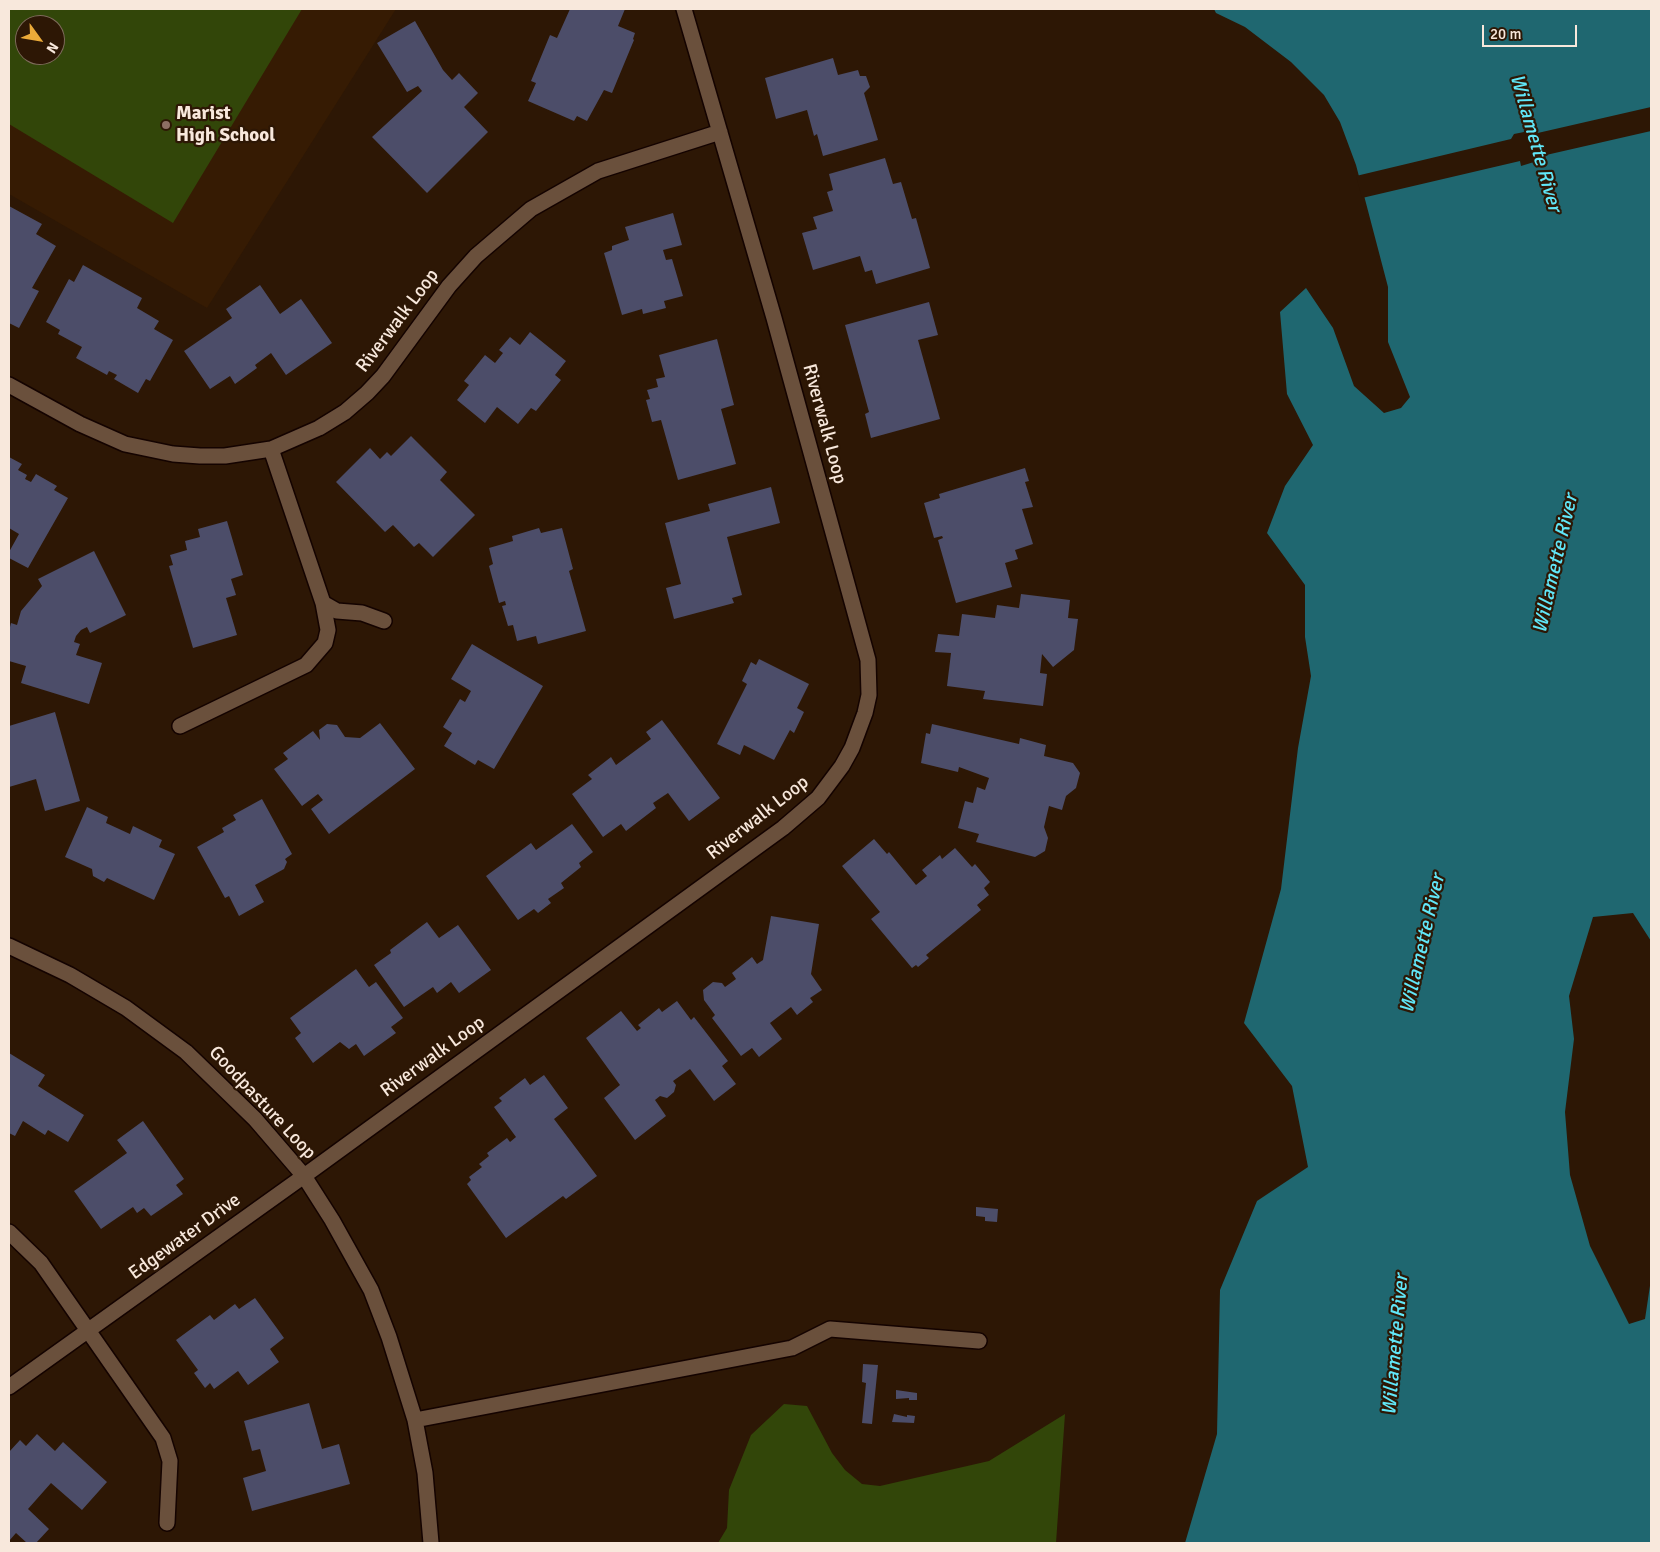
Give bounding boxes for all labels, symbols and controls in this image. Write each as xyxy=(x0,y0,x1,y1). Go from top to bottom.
north arrow xyxy=(15,15,65,65)
scale bar xyxy=(1485,15,1580,47)
text: 20 m xyxy=(1490,25,1521,43)
text: N xyxy=(43,39,62,56)
water label: Willamette River xyxy=(1504,72,1566,214)
place label: Marist High School xyxy=(176,103,275,147)
marker: Marist High School xyxy=(160,119,172,131)
street label: Riverwalk Loop xyxy=(352,265,444,377)
street label: Riverwalk Loop xyxy=(797,361,851,487)
water label: Willamette River xyxy=(1528,492,1584,636)
street label: Riverwalk Loop xyxy=(702,771,814,865)
water label: Willamette River xyxy=(1395,872,1451,1016)
street label: Riverwalk Loop xyxy=(376,1012,490,1102)
street label: Goodpasture Loop xyxy=(204,1042,320,1164)
street label: Edgewater Drive xyxy=(125,1189,245,1285)
water label: Willamette River xyxy=(1378,1273,1414,1417)

